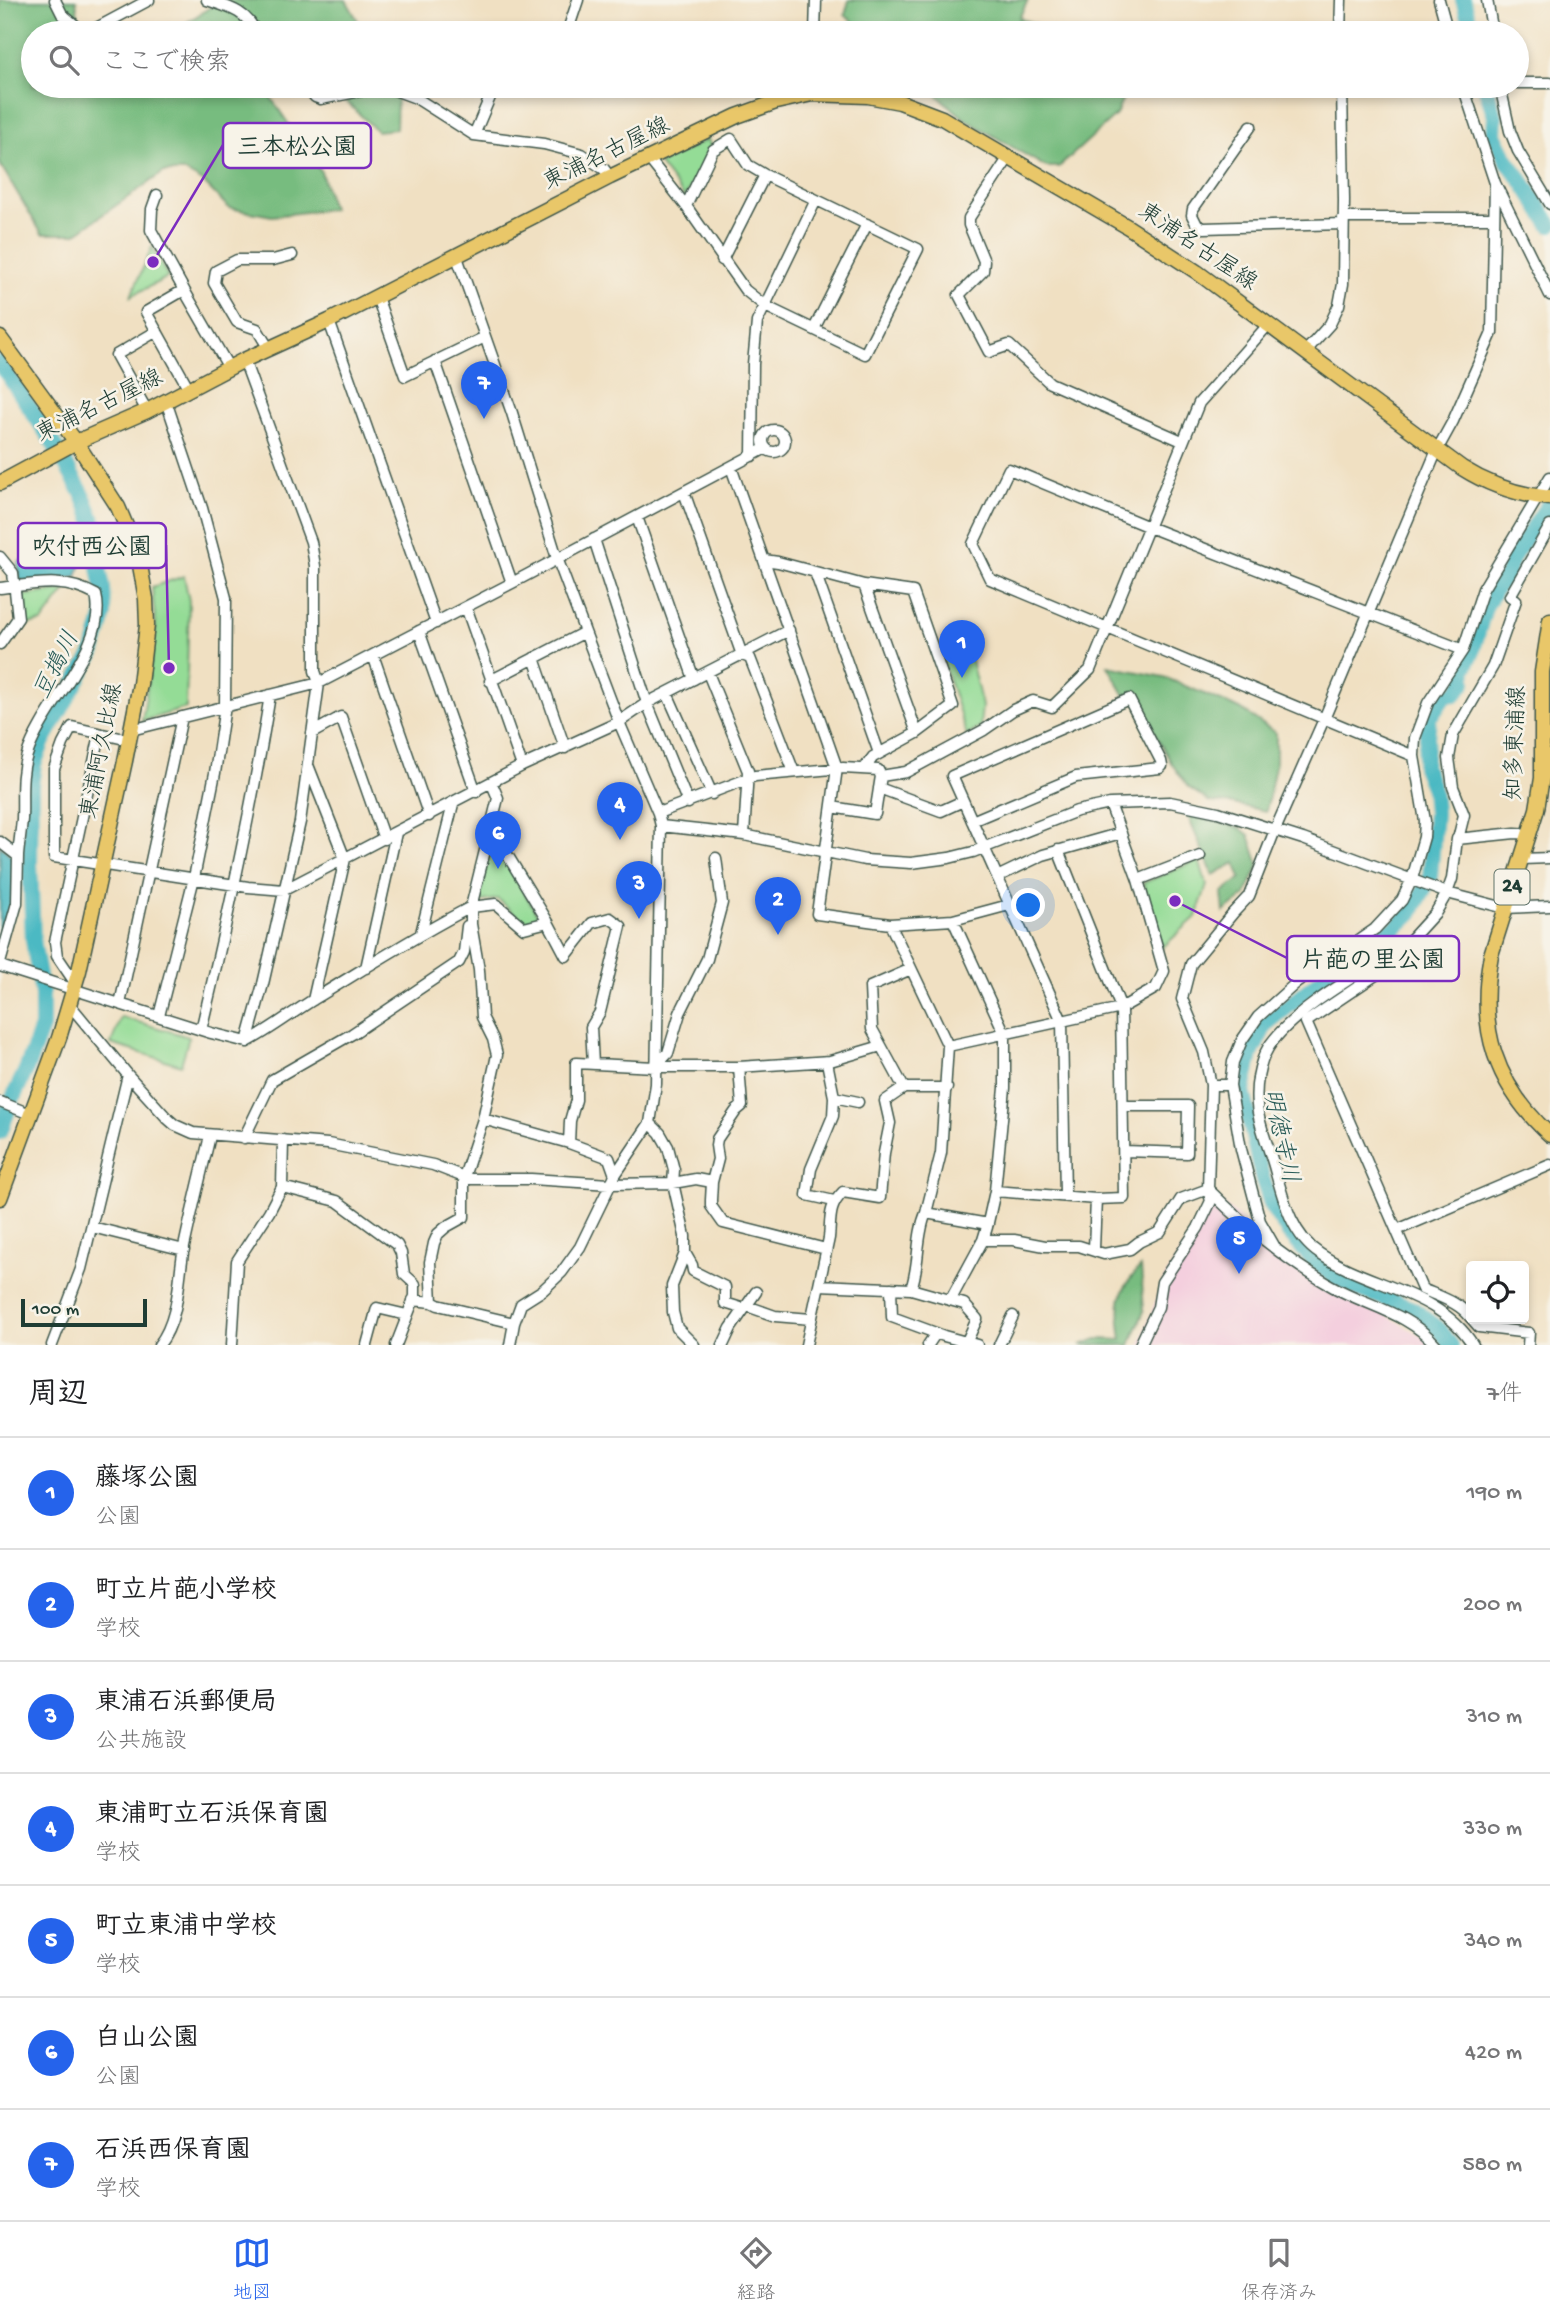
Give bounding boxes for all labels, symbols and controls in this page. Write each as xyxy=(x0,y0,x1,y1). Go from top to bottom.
search box xyxy=(21,21,1529,98)
icon: search xyxy=(45,41,83,79)
text: ここで検索 xyxy=(101,49,231,80)
street label: 東浦名古屋線 xyxy=(539,112,675,197)
callout: 三本松公園 xyxy=(223,123,371,168)
text: 三本松公園 xyxy=(237,134,357,164)
street label: 東浦名古屋線 xyxy=(1132,197,1262,298)
pin: 7 xyxy=(461,361,507,419)
street label: 東浦名古屋線 xyxy=(32,364,168,449)
callout: 吹付西公園 xyxy=(18,523,166,568)
text: 吹付西公園 xyxy=(32,534,152,564)
pin: 1 xyxy=(939,620,985,678)
water label: 豆搗川 xyxy=(28,627,87,705)
street label: 東浦阿久比線 xyxy=(76,681,129,821)
street label: 知多東浦線 xyxy=(1501,685,1532,801)
pin: 4 xyxy=(597,782,643,840)
pin: 6 xyxy=(475,811,521,869)
pin: 3 xyxy=(616,861,662,919)
road number: 24 xyxy=(1494,870,1530,904)
pin: 2 xyxy=(755,877,801,935)
your location xyxy=(1011,888,1045,922)
callout: 片葩の里公園 xyxy=(1287,936,1459,981)
text: 片葩の里公園 xyxy=(1301,947,1445,977)
water label: 明徳寺川 xyxy=(1255,1086,1304,1186)
pin: 5 xyxy=(1216,1216,1262,1274)
map controls xyxy=(1466,1261,1529,1324)
button: locate xyxy=(1466,1261,1529,1324)
scale bar xyxy=(21,1296,147,1328)
text: 100 m xyxy=(32,1299,79,1322)
text: 周辺 xyxy=(28,1379,88,1414)
text: 7件 xyxy=(1487,1382,1522,1409)
text: 藤塚公園 xyxy=(95,1465,199,1496)
text: 1 xyxy=(46,1480,56,1507)
text: 190 m xyxy=(1466,1480,1522,1507)
text: 公園 xyxy=(95,1505,141,1532)
text: 町立片葩小学校 xyxy=(95,1577,277,1608)
text: 2 xyxy=(45,1592,57,1619)
text: 200 m xyxy=(1463,1592,1522,1619)
text: 学校 xyxy=(95,1617,141,1644)
text: 東浦石浜郵便局 xyxy=(95,1689,277,1720)
text: 3 xyxy=(45,1704,57,1731)
text: 310 m xyxy=(1466,1704,1522,1731)
text: 公共施設 xyxy=(95,1729,187,1756)
text: 東浦町立石浜保育園 xyxy=(95,1801,329,1832)
text: 4 xyxy=(46,1816,56,1843)
text: 330 m xyxy=(1463,1816,1522,1843)
text: 学校 xyxy=(95,1841,141,1868)
text: 町立東浦中学校 xyxy=(95,1913,277,1944)
text: 5 xyxy=(45,1928,57,1955)
text: 340 m xyxy=(1464,1928,1522,1955)
text: 学校 xyxy=(95,1953,141,1980)
text: 白山公園 xyxy=(95,2025,199,2056)
text: 6 xyxy=(45,2040,57,2067)
text: 420 m xyxy=(1465,2040,1522,2067)
text: 公園 xyxy=(95,2065,141,2092)
text: 石浜西保育園 xyxy=(95,2137,251,2168)
text: 7 xyxy=(45,2152,57,2179)
text: 580 m xyxy=(1462,2152,1522,2179)
text: 学校 xyxy=(95,2177,141,2204)
tab: 地図 xyxy=(233,2234,271,2306)
tab: 経路 xyxy=(737,2234,775,2306)
tab: 保存済み xyxy=(1241,2234,1317,2306)

